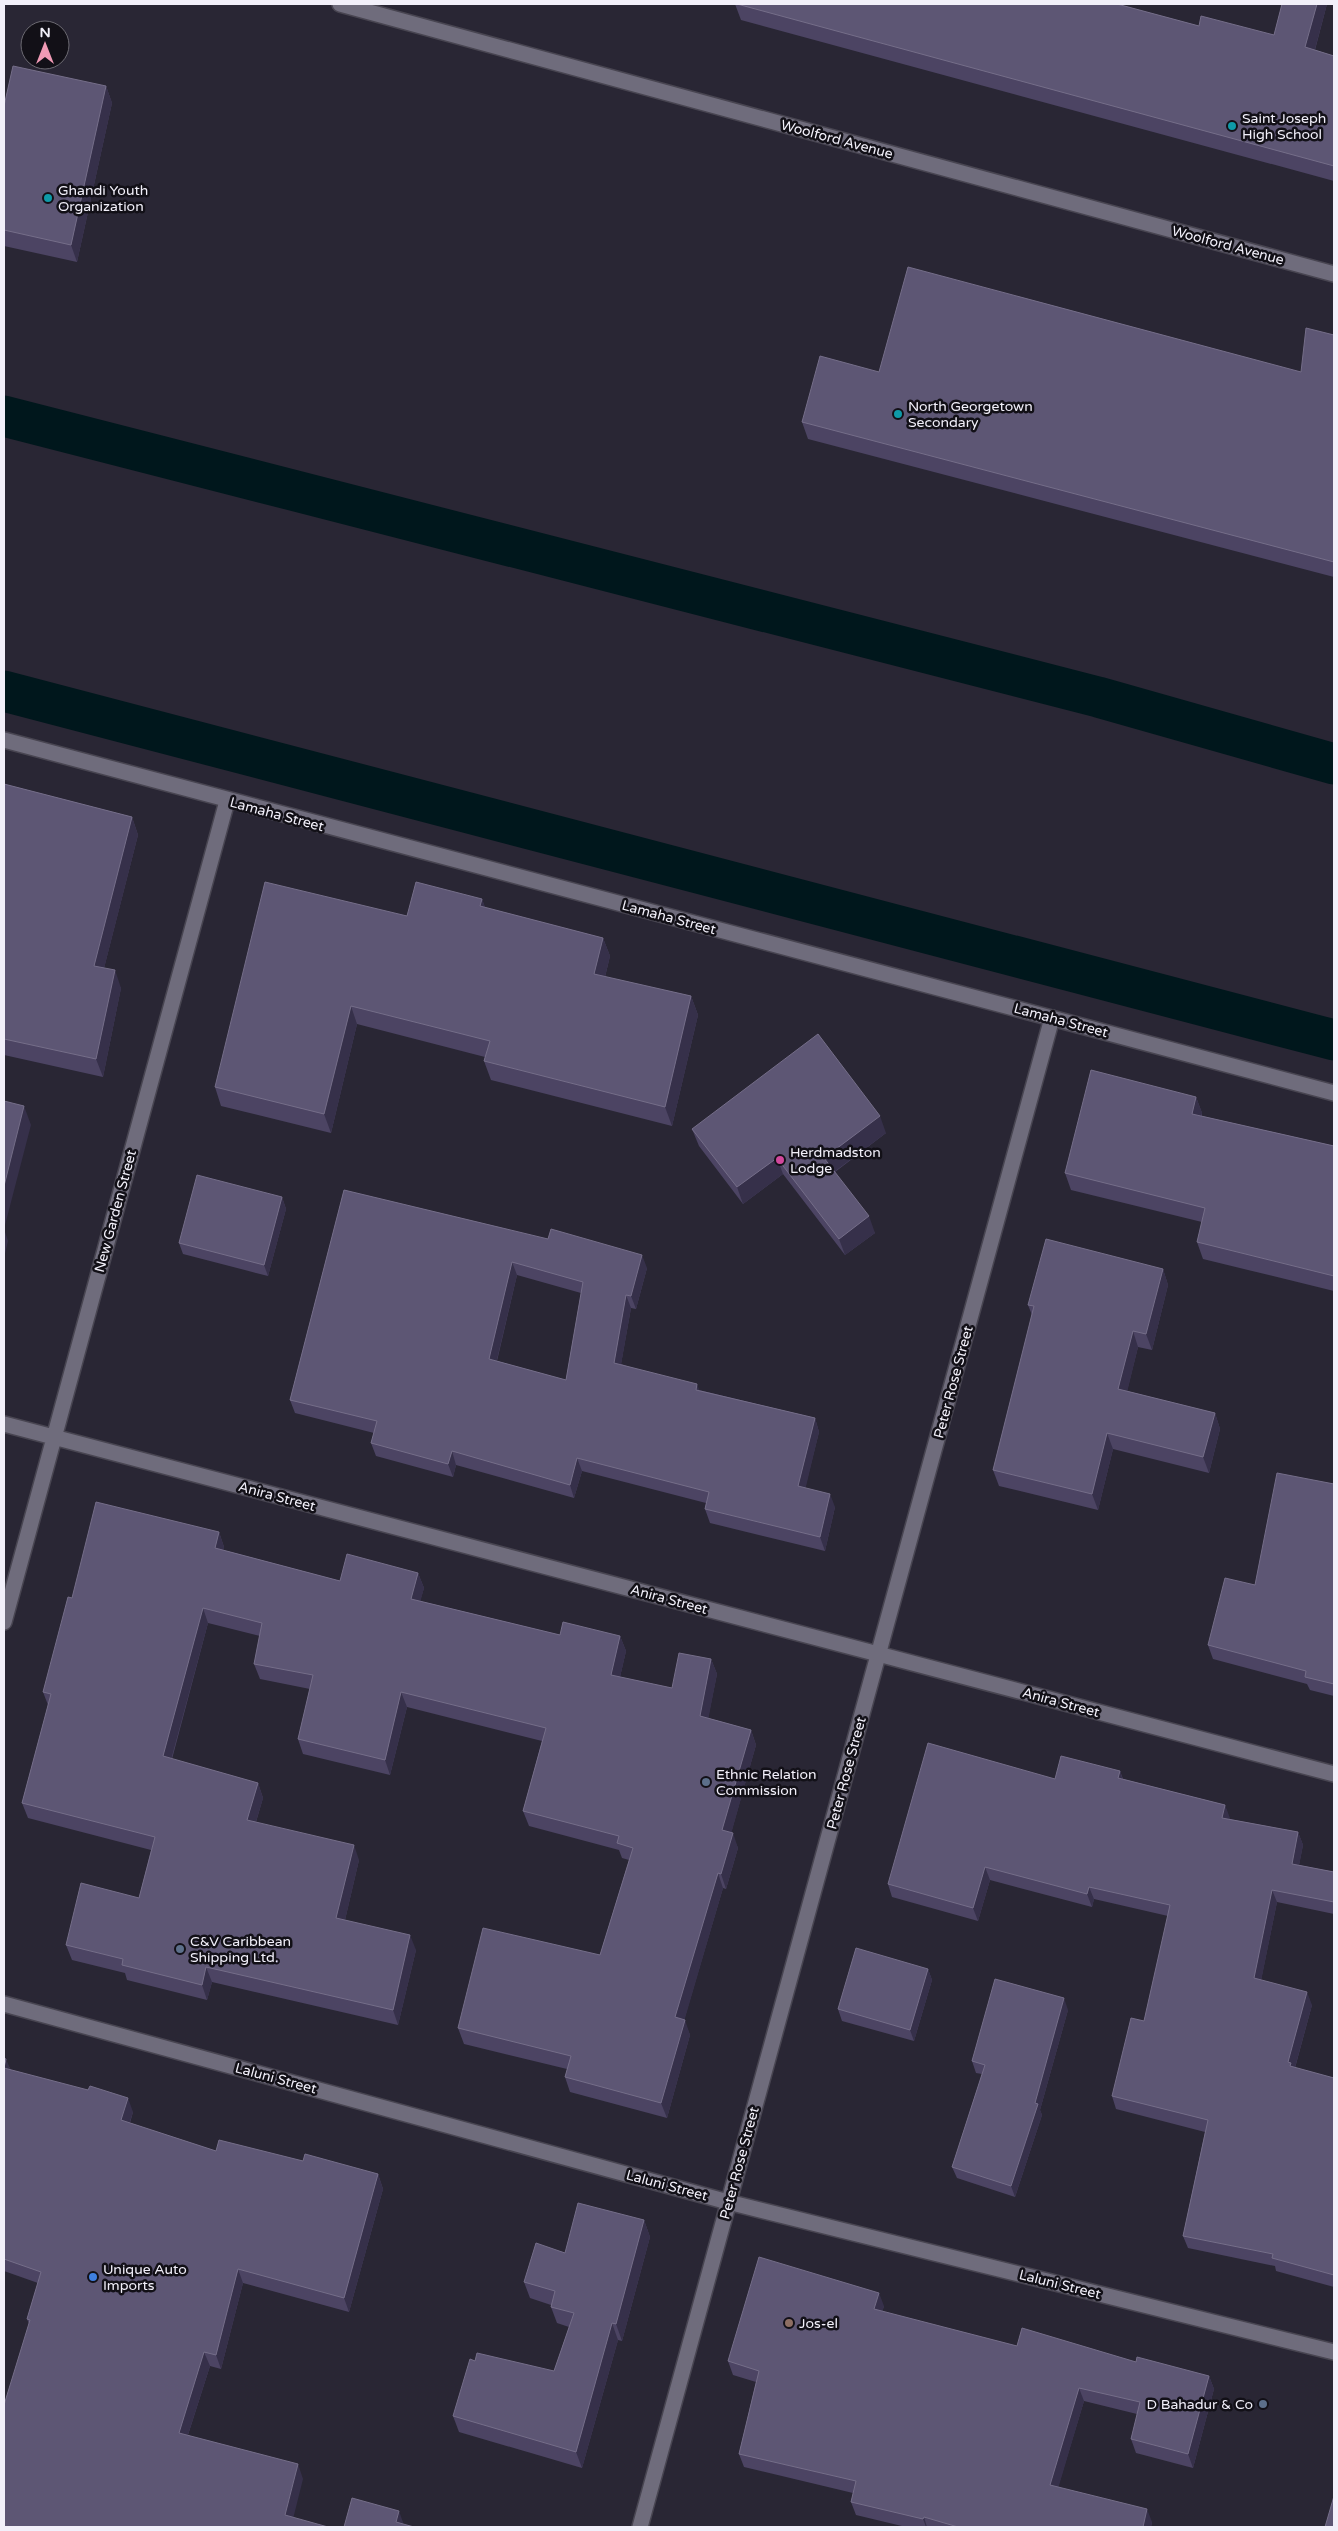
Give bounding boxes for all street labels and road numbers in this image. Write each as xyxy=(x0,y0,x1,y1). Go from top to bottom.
street label: Woolford Avenue xyxy=(779,116,895,163)
street label: Woolford Avenue xyxy=(1170,222,1286,269)
street label: Lamaha Street xyxy=(228,794,326,835)
street label: Lamaha Street xyxy=(620,897,718,938)
street label: Lamaha Street xyxy=(1012,1000,1110,1041)
street label: New Garden Street xyxy=(91,1147,140,1274)
street label: Peter Rose Street xyxy=(930,1323,977,1440)
street label: Anira Street xyxy=(236,1478,318,1515)
street label: Anira Street xyxy=(628,1581,710,1618)
street label: Anira Street xyxy=(1020,1684,1102,1721)
street label: Peter Rose Street xyxy=(823,1714,870,1831)
street label: Laluni Street xyxy=(233,2059,319,2098)
street label: Peter Rose Street xyxy=(716,2104,763,2221)
street label: Laluni Street xyxy=(624,2166,710,2205)
street label: Laluni Street xyxy=(1017,2266,1103,2303)

